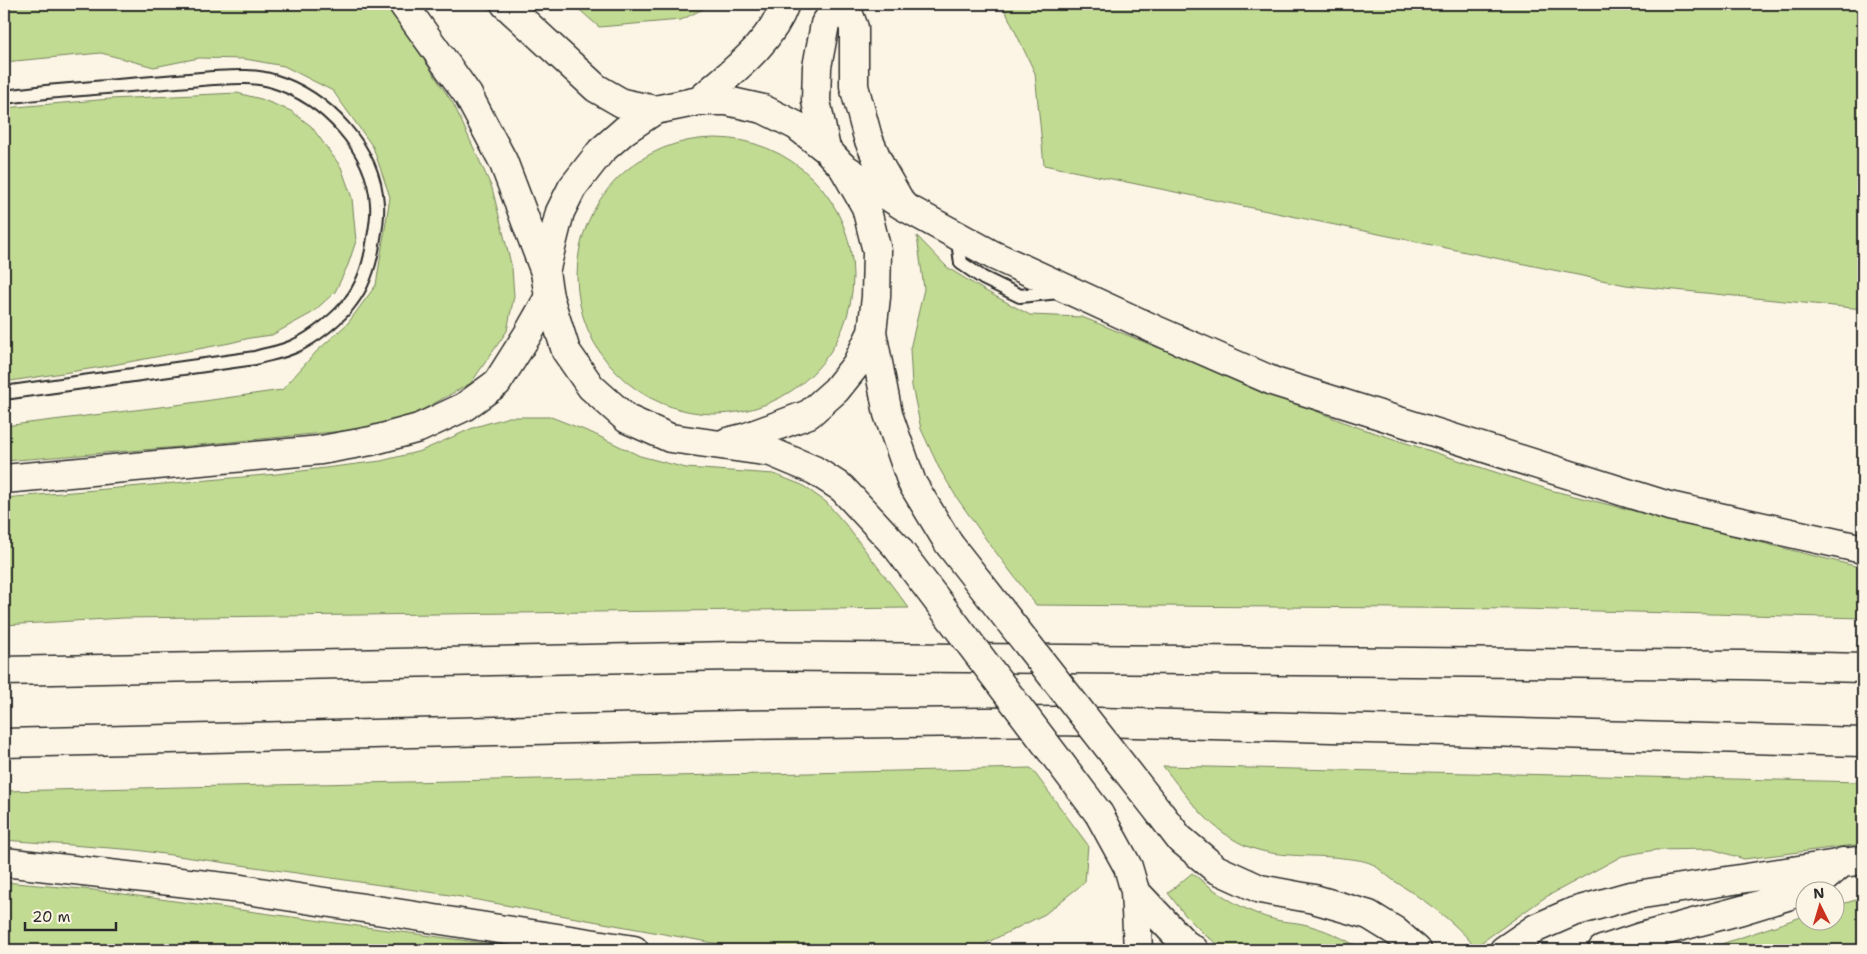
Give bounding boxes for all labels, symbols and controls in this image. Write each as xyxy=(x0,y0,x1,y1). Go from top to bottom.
north arrow xyxy=(1794,882,1844,932)
text: N xyxy=(1813,884,1825,902)
scale bar xyxy=(25,899,116,931)
text: 20 m xyxy=(32,907,71,927)

